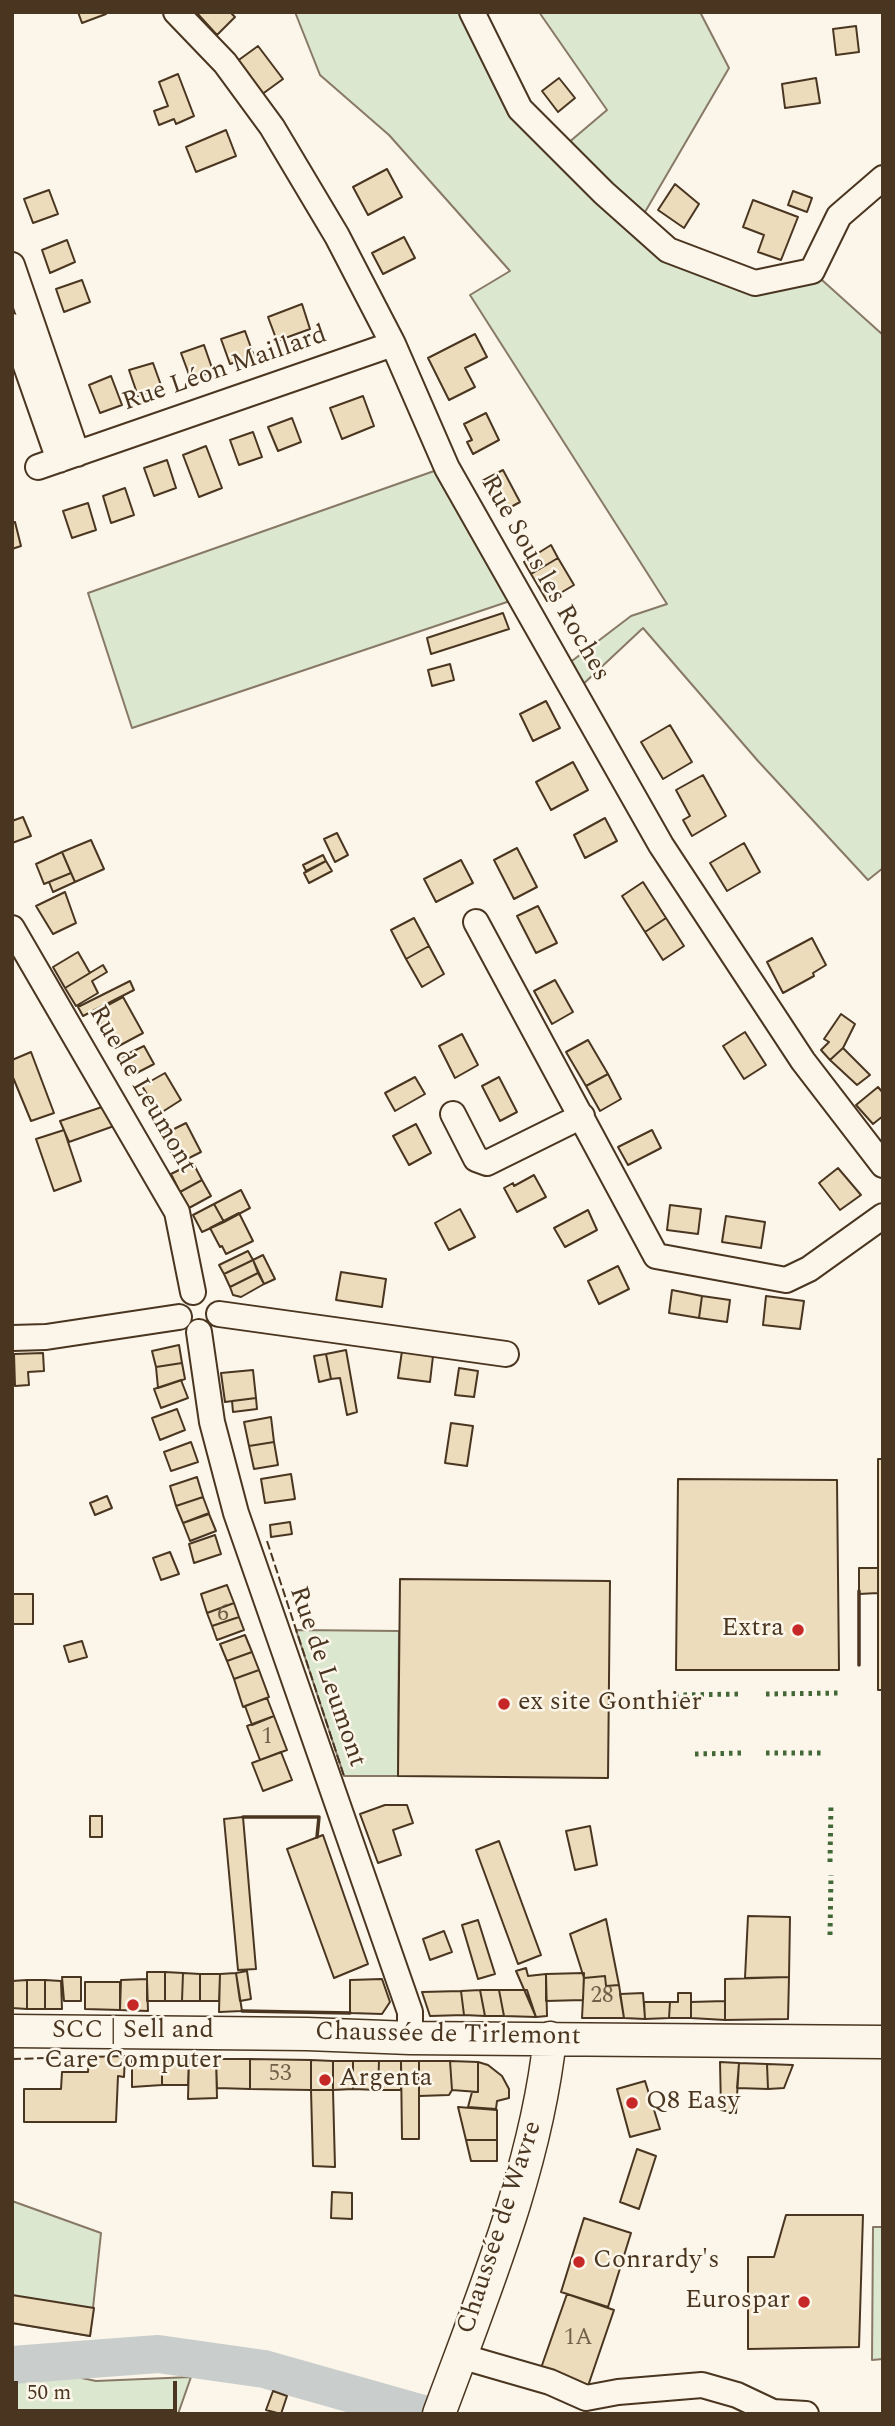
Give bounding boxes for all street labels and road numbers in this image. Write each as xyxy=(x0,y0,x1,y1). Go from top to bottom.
street label: Rue Léon Maillard xyxy=(119,320,331,420)
street label: Rue Sous les Roches xyxy=(472,471,616,687)
street label: Rue de Leumont xyxy=(80,1000,202,1180)
street label: Rue de Leumont xyxy=(281,1583,371,1771)
street label: Chaussée de Tirlemont xyxy=(315,2018,581,2054)
street label: Chaussée de Wavre xyxy=(452,2118,550,2338)

